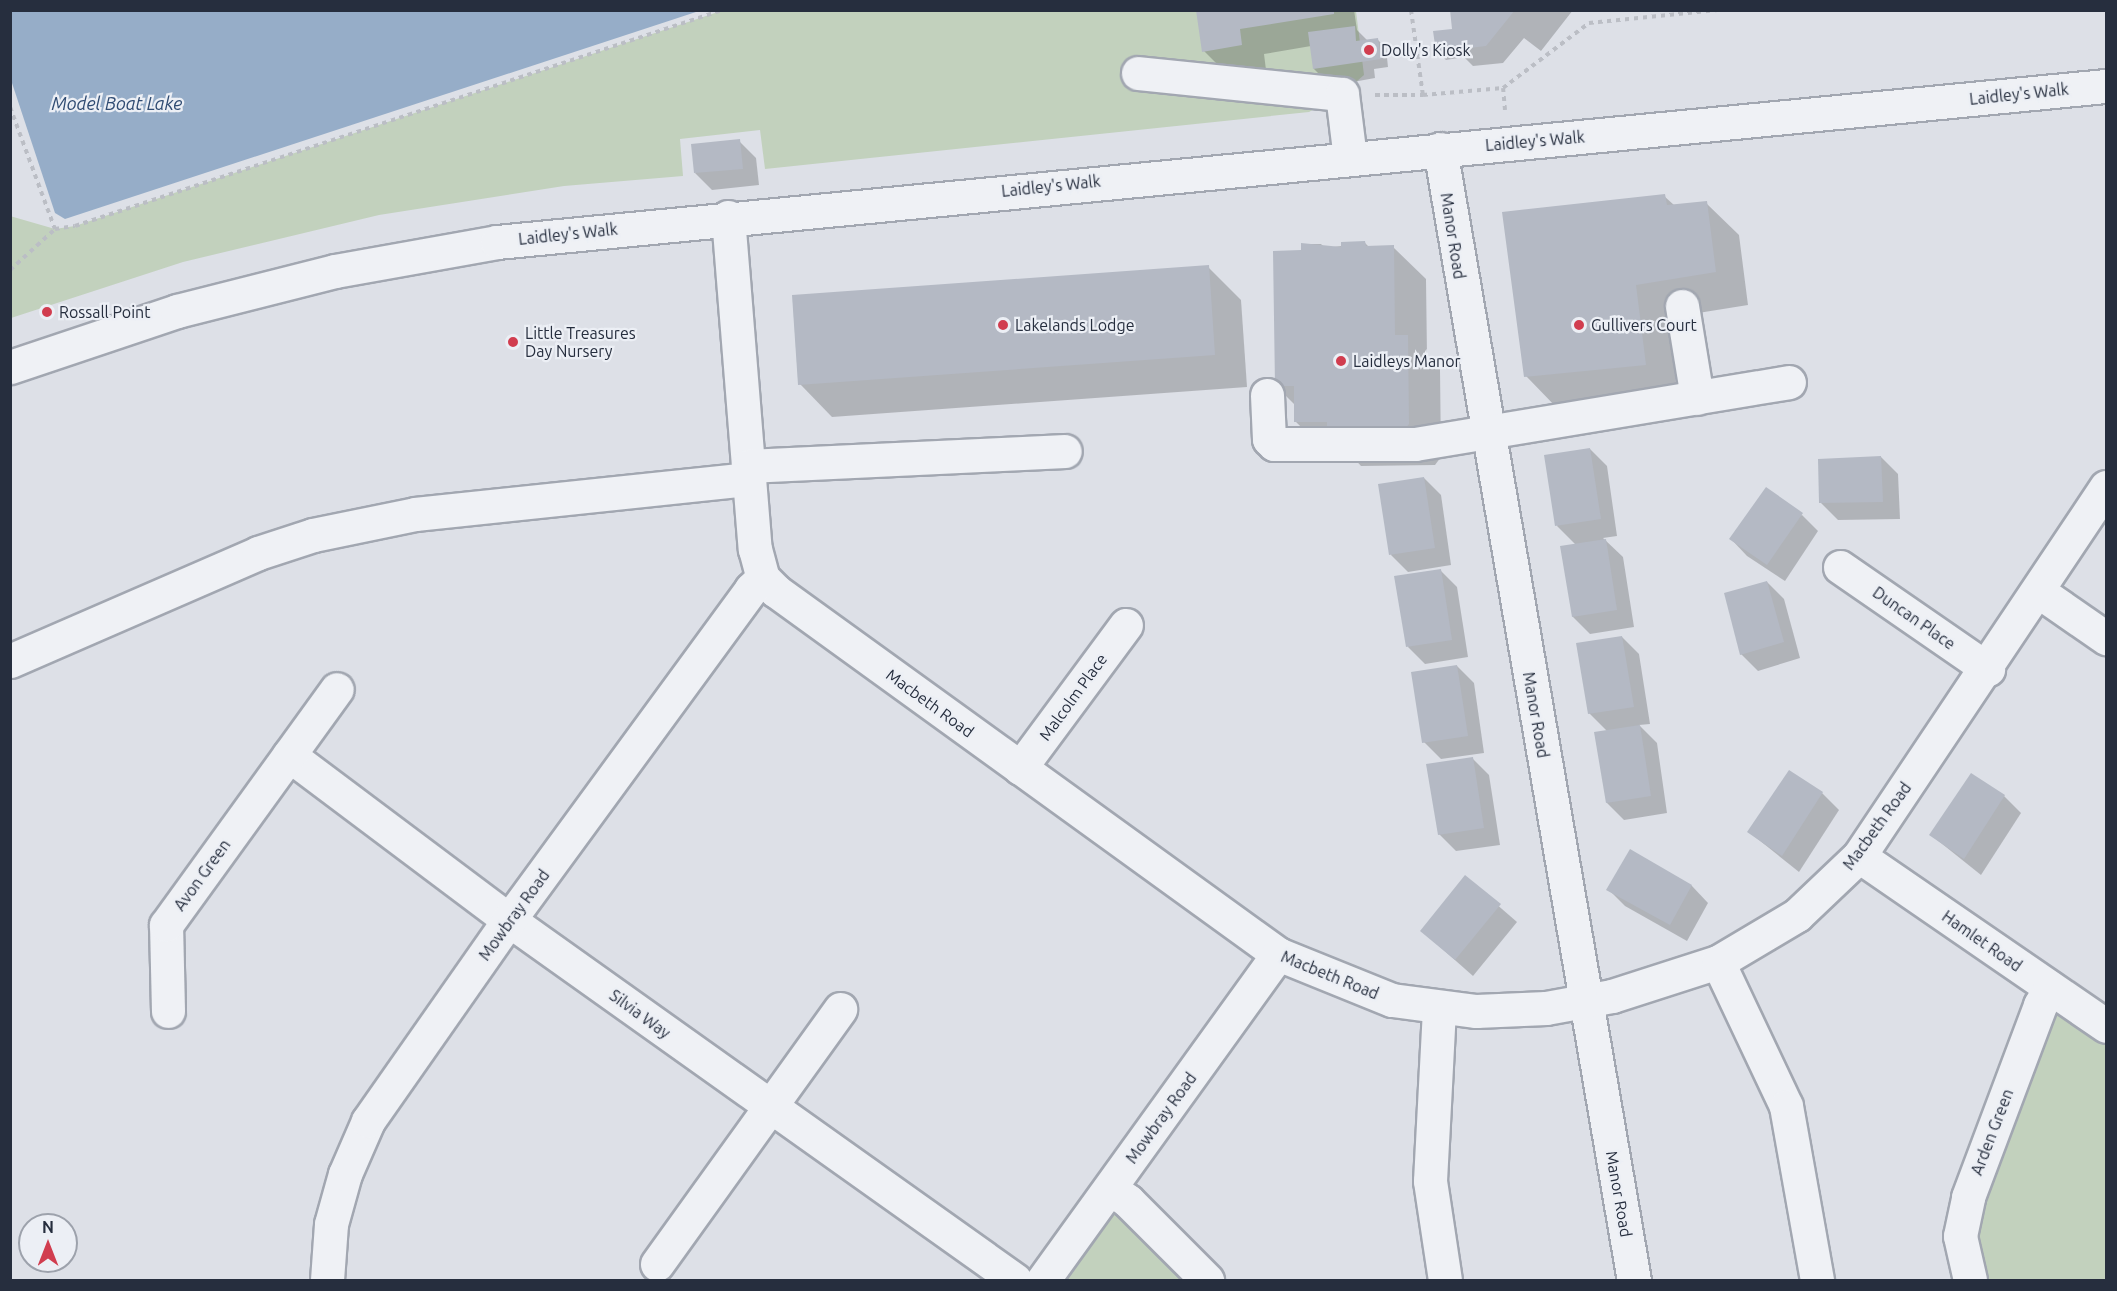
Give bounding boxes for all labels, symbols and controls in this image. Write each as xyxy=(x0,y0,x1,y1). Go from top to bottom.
place label: Dolly's Kiosk xyxy=(1381,40,1471,60)
marker: Dolly's Kiosk xyxy=(1362,43,1376,57)
street label: Laidley's Walk xyxy=(1968,79,2070,109)
water label: Model Boat Lake xyxy=(52,92,182,114)
street label: Laidley's Walk xyxy=(1484,127,1586,155)
street label: Laidley's Walk xyxy=(1000,171,1102,201)
street label: Manor Road xyxy=(1437,191,1469,281)
street label: Laidley's Walk xyxy=(517,219,619,249)
place label: Rossall Point xyxy=(59,302,151,322)
marker: Rossall Point xyxy=(40,305,54,319)
place label: Lakelands Lodge xyxy=(1015,315,1134,335)
place label: Gullivers Court xyxy=(1591,315,1697,335)
marker: Lakelands Lodge xyxy=(996,318,1010,332)
marker: Gullivers Court xyxy=(1572,318,1586,332)
place label: Little Treasures Day Nursery xyxy=(525,323,636,361)
marker: Little Treasures Day Nursery xyxy=(506,335,520,349)
place label: Laidleys Manor xyxy=(1353,351,1461,371)
marker: Laidleys Manor xyxy=(1334,354,1348,368)
street label: Duncan Place xyxy=(1869,583,1959,653)
street label: Malcolm Place xyxy=(1035,650,1111,744)
street label: Macbeth Road xyxy=(882,665,978,741)
street label: Manor Road xyxy=(1519,670,1553,760)
street label: Macbeth Road xyxy=(1839,778,1915,874)
street label: Avon Green xyxy=(170,836,234,914)
street label: Mowbray Road xyxy=(475,866,553,964)
street label: Hamlet Road xyxy=(1938,906,2026,976)
street label: Macbeth Road xyxy=(1278,947,1382,1003)
street label: Silvia Way xyxy=(606,986,674,1042)
street label: Mowbray Road xyxy=(1122,1069,1200,1167)
street label: Arden Green xyxy=(1967,1086,2017,1178)
street label: Manor Road xyxy=(1602,1149,1636,1239)
north arrow xyxy=(18,1213,78,1273)
text: N xyxy=(42,1218,54,1236)

